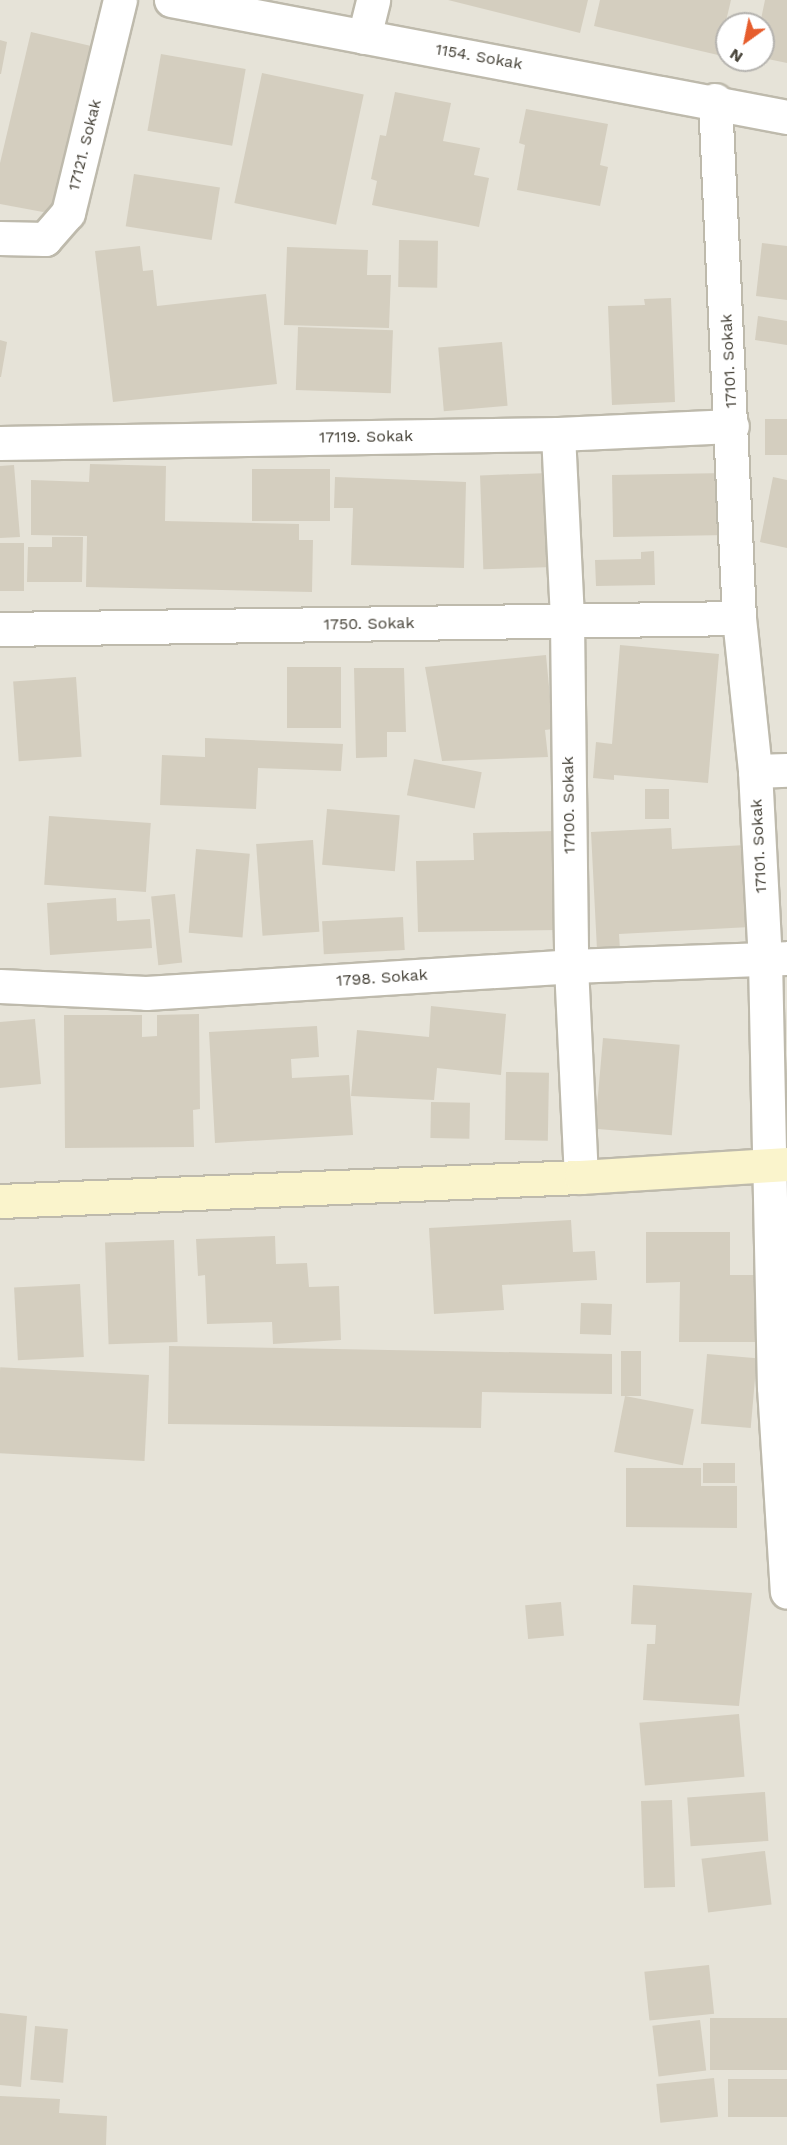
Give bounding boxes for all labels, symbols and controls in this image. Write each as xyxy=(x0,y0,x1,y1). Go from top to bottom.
north arrow xyxy=(715,12,775,72)
street label: 1154. Sokak xyxy=(434,40,524,74)
text: N xyxy=(726,45,746,67)
street label: 17121. Sokak xyxy=(64,97,106,193)
street label: 17101. Sokak xyxy=(717,313,741,409)
street label: 17119. Sokak xyxy=(319,427,413,447)
street label: 1750. Sokak xyxy=(323,614,415,634)
street label: 17100. Sokak xyxy=(559,756,579,854)
street label: 17101. Sokak xyxy=(747,798,771,894)
street label: 1798. Sokak xyxy=(336,965,428,991)

